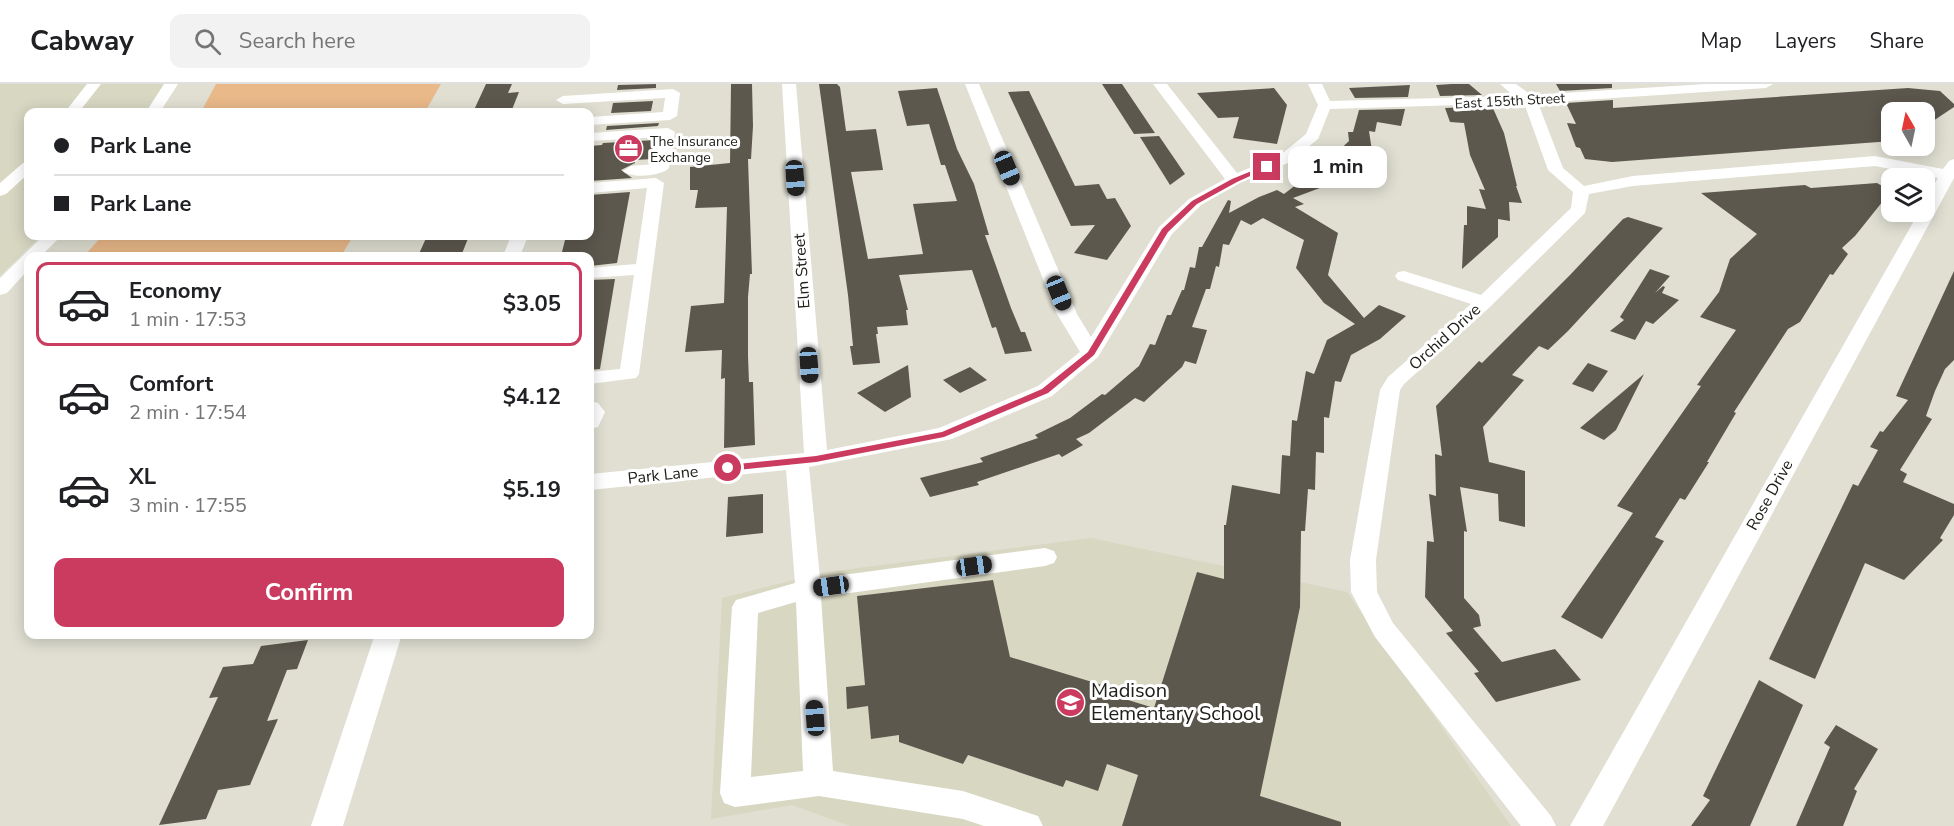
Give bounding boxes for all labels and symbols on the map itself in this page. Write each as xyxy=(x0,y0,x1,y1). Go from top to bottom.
street label: East 155th Street xyxy=(1454,89,1566,113)
north arrow xyxy=(1881,102,1935,156)
place label: The Insurance Exchange xyxy=(650,132,738,167)
office icon: The Insurance Exchange xyxy=(613,133,645,165)
callout: 1 min xyxy=(1288,146,1387,188)
car xyxy=(992,148,1022,188)
route end xyxy=(1253,153,1280,180)
car xyxy=(785,159,805,197)
street label: Elm Street xyxy=(788,232,816,309)
car xyxy=(1044,273,1074,313)
street label: Orchid Drive xyxy=(1404,299,1486,375)
car xyxy=(799,346,819,384)
route start xyxy=(714,454,741,481)
street label: Rose Drive xyxy=(1742,456,1798,534)
street label: Park Lane xyxy=(627,460,699,490)
car xyxy=(955,555,993,577)
car xyxy=(812,575,850,597)
place label: Madison Elementary School xyxy=(1091,677,1260,727)
school or university icon: Madison Elementary School xyxy=(1054,686,1086,718)
car xyxy=(805,699,825,737)

